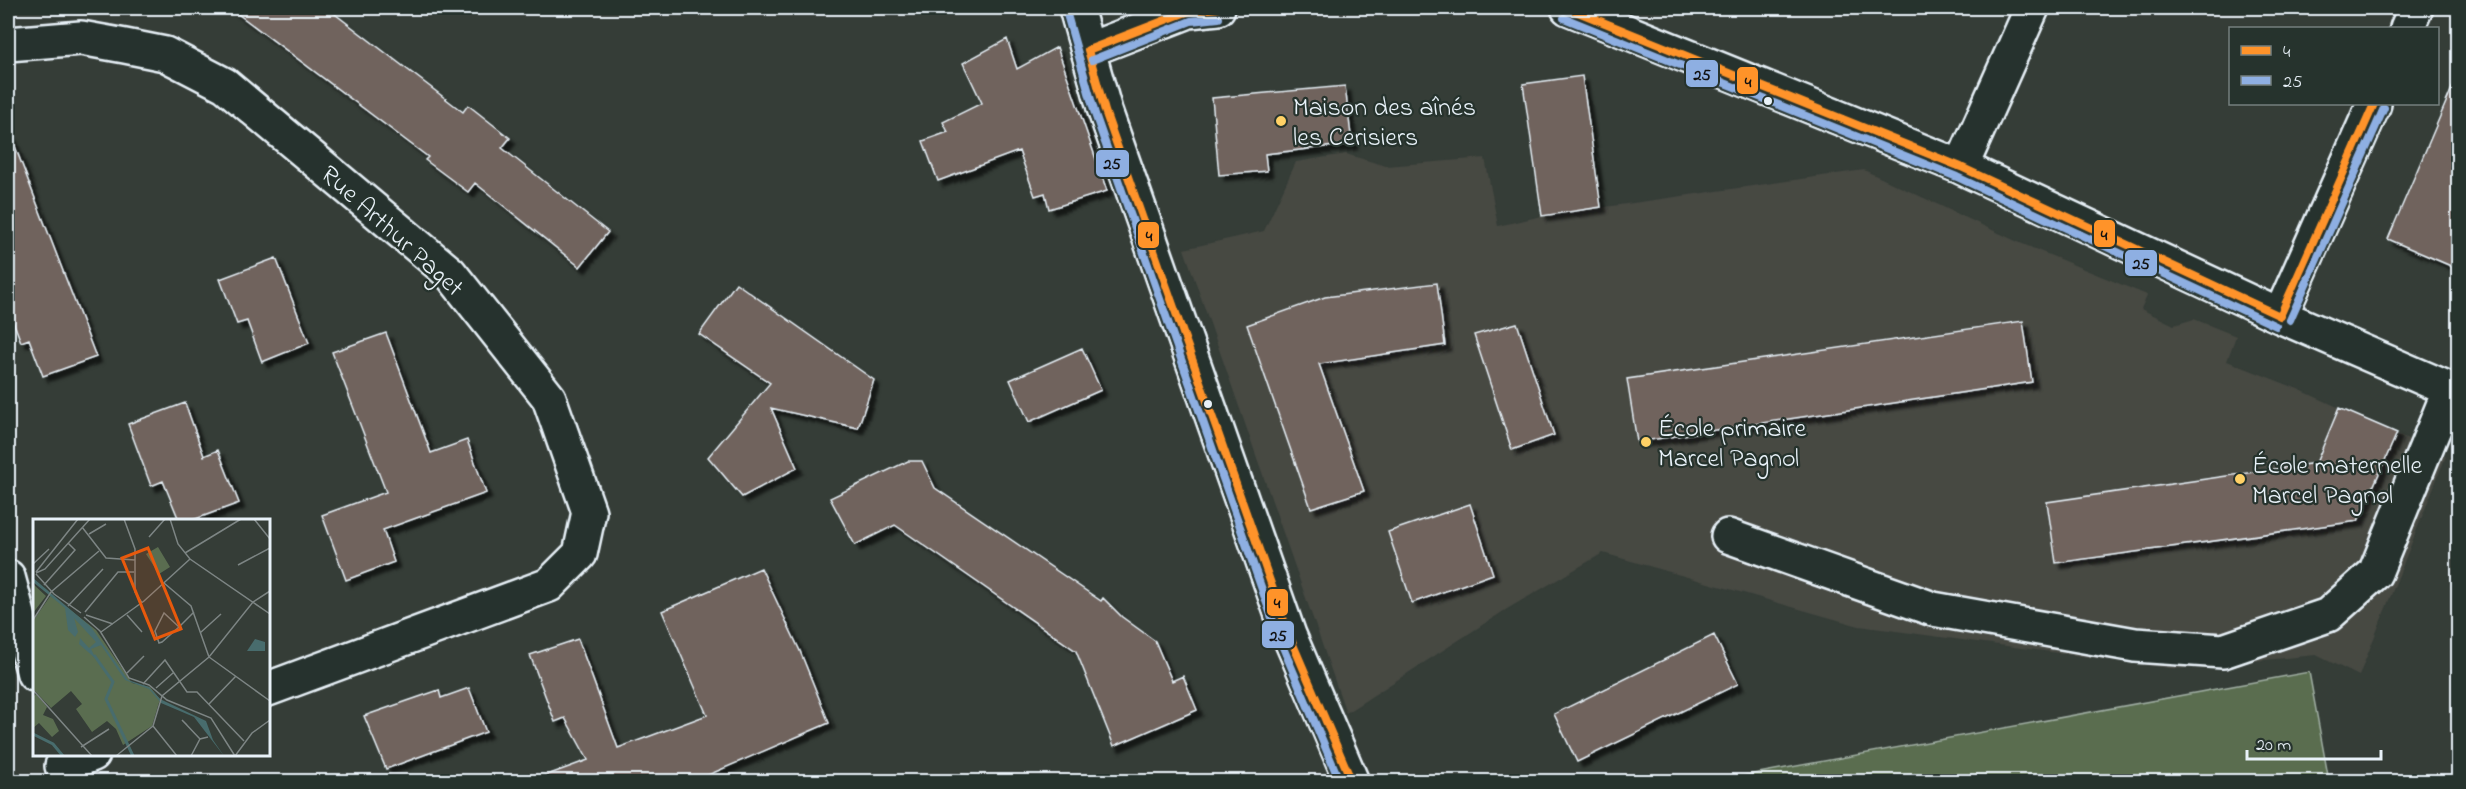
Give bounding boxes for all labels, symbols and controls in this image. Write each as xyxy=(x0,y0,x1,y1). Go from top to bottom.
legend xyxy=(2229,27,2439,105)
text: 4 xyxy=(2283,40,2291,66)
line badge: 25 xyxy=(1685,59,1719,88)
text: 25 xyxy=(1692,64,1711,88)
line badge: 4 xyxy=(1736,66,1759,95)
text: 25 xyxy=(2283,70,2302,96)
text: 4 xyxy=(1744,71,1752,95)
place label: Maison des aînés les Cerisiers xyxy=(1293,90,1476,158)
unlabelled marker xyxy=(1762,95,1774,107)
marker: Maison des aînés les Cerisiers xyxy=(1274,114,1288,128)
line badge: 25 xyxy=(1095,149,1130,178)
text: 25 xyxy=(1102,153,1121,177)
street label: Rue Arthur Paget xyxy=(311,157,471,307)
line badge: 4 xyxy=(2093,219,2116,248)
line badge: 4 xyxy=(1137,221,1160,249)
text: 4 xyxy=(2100,224,2108,248)
text: 4 xyxy=(1145,225,1153,249)
line badge: 25 xyxy=(2124,249,2158,277)
text: 25 xyxy=(2131,253,2150,277)
unlabelled marker xyxy=(1202,398,1214,410)
place label: École primaire Marcel Pagnol xyxy=(1658,411,1806,479)
marker: École primaire Marcel Pagnol xyxy=(1639,435,1653,449)
place label: École maternelle Marcel Pagnol xyxy=(2252,448,2422,516)
marker: École maternelle Marcel Pagnol xyxy=(2233,472,2247,486)
inset map xyxy=(33,519,270,756)
line badge: 4 xyxy=(1266,588,1289,617)
text: 4 xyxy=(1273,592,1281,616)
line badge: 25 xyxy=(1261,620,1295,649)
text: 25 xyxy=(1268,625,1287,649)
scale bar xyxy=(2247,723,2380,761)
text: 20 m xyxy=(2256,733,2291,759)

